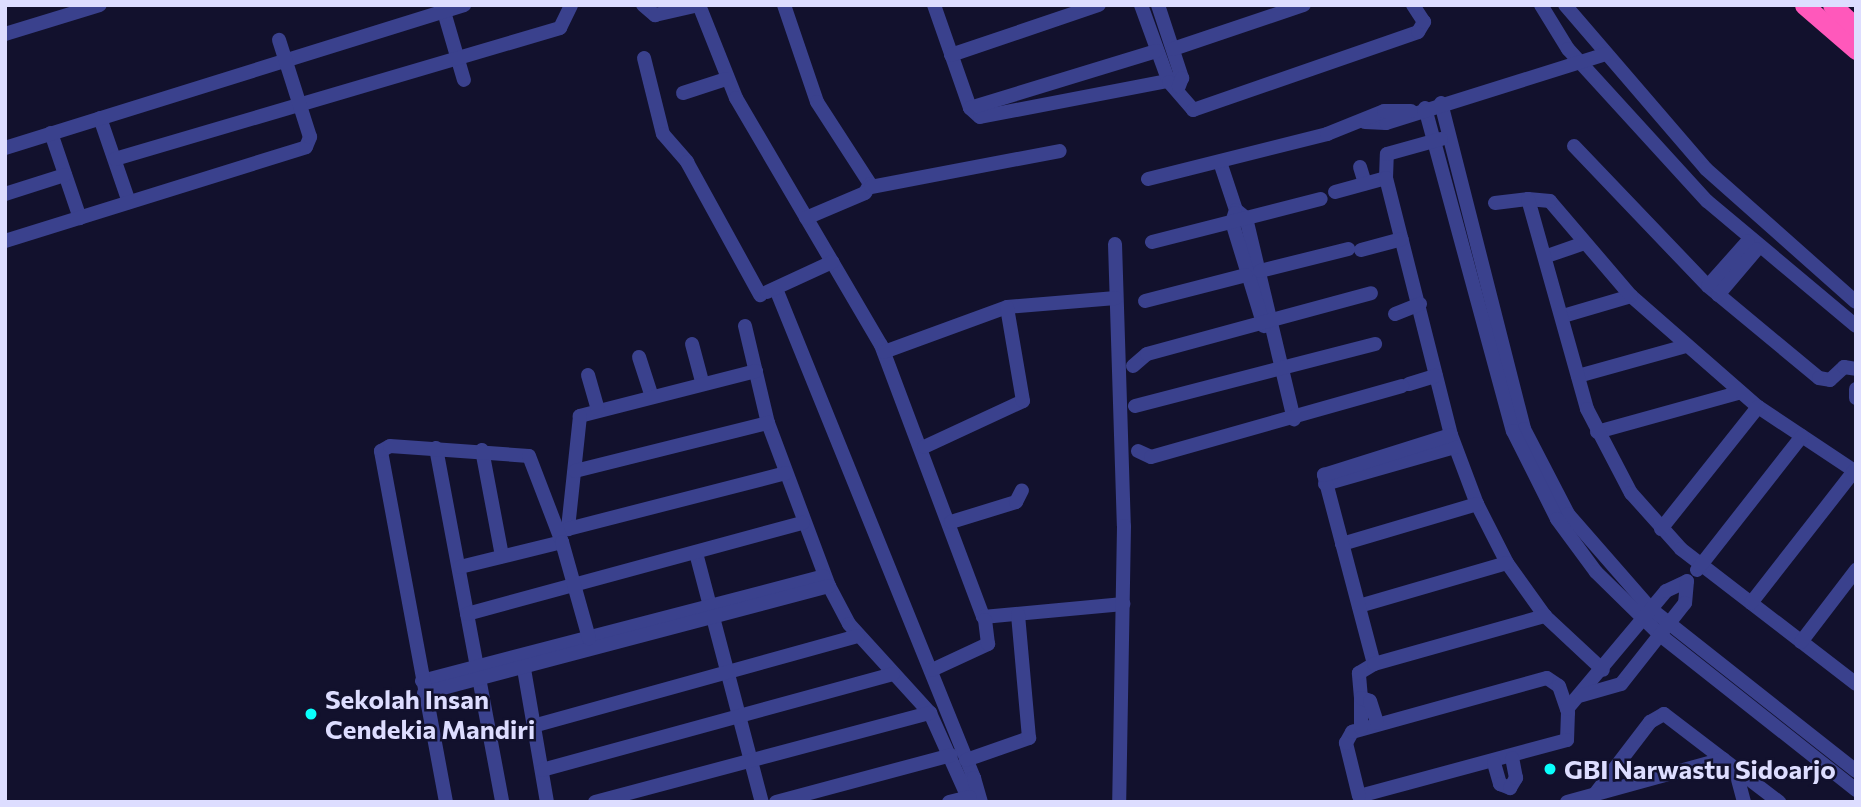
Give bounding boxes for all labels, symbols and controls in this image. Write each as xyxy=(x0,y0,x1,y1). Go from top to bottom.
place label: Sekolah Insan Cendekia Mandiri xyxy=(325,683,535,744)
marker: Sekolah Insan Cendekia Mandiri xyxy=(303,706,319,722)
place label: GBI Narwastu Sidoarjo xyxy=(1564,753,1836,785)
marker: GBI Narwastu Sidoarjo xyxy=(1542,761,1558,777)

